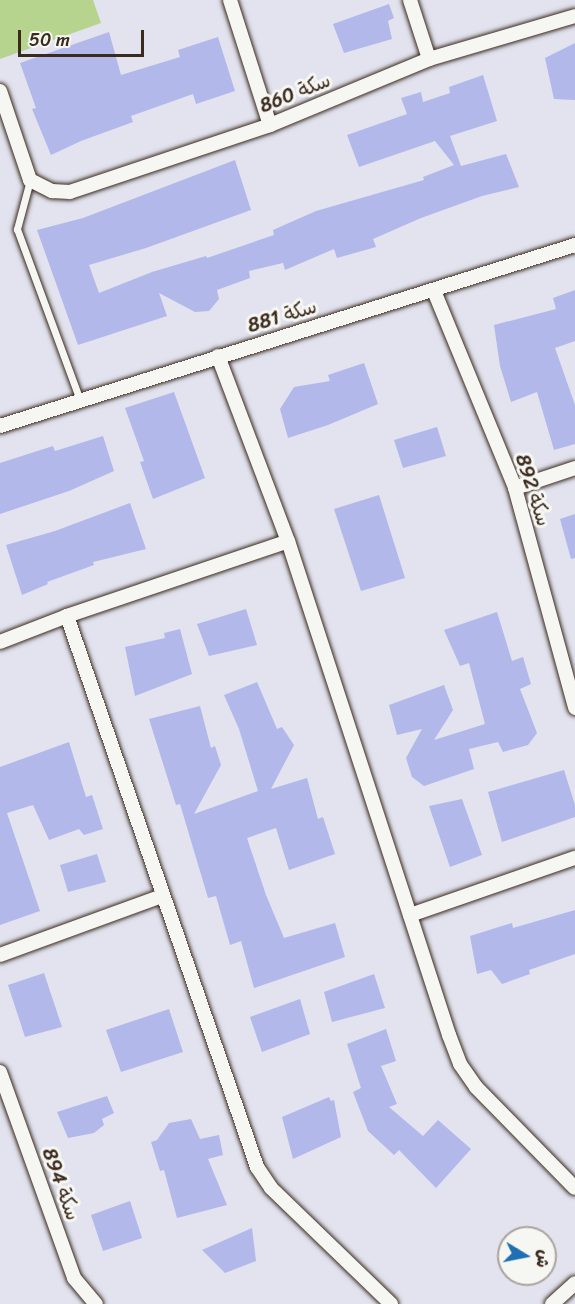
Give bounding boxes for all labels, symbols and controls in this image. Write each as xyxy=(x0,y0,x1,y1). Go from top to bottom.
scale bar xyxy=(21,18,147,56)
text: 50 m xyxy=(29,24,70,56)
street label: سكة 860 xyxy=(256,68,334,118)
street label: سكة 881 xyxy=(244,294,320,338)
street label: سكة 892 xyxy=(510,451,556,529)
street label: سكة 894 xyxy=(37,1144,85,1224)
north arrow xyxy=(497,1226,557,1286)
text: ش xyxy=(527,1248,559,1270)

